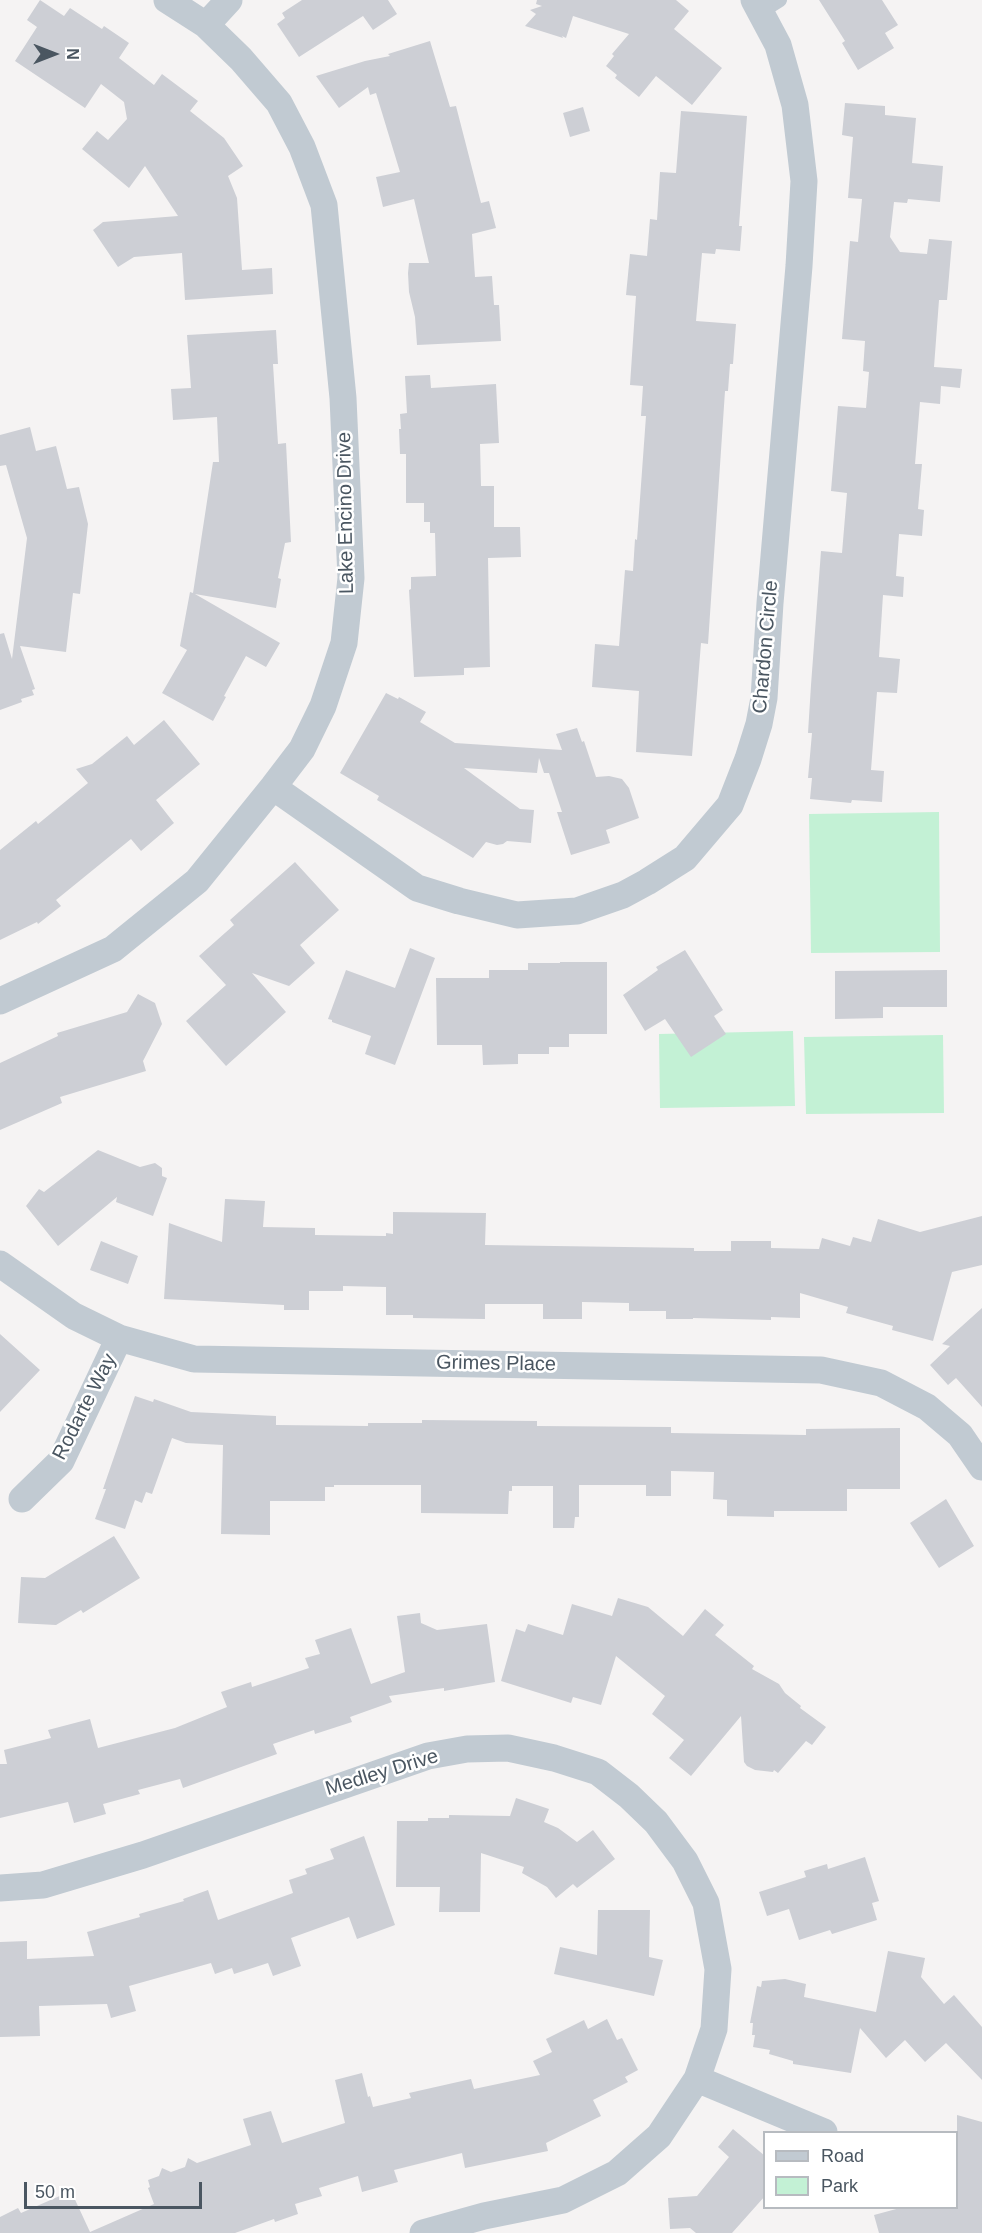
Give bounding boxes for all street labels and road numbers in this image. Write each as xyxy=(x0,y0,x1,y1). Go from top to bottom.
street label: Lake Encino Drive xyxy=(333,432,359,594)
street label: Chardon Circle xyxy=(748,580,784,714)
street label: Rodarte Way xyxy=(48,1350,122,1464)
street label: Grimes Place xyxy=(436,1351,556,1377)
street label: Medley Drive xyxy=(323,1744,441,1802)

